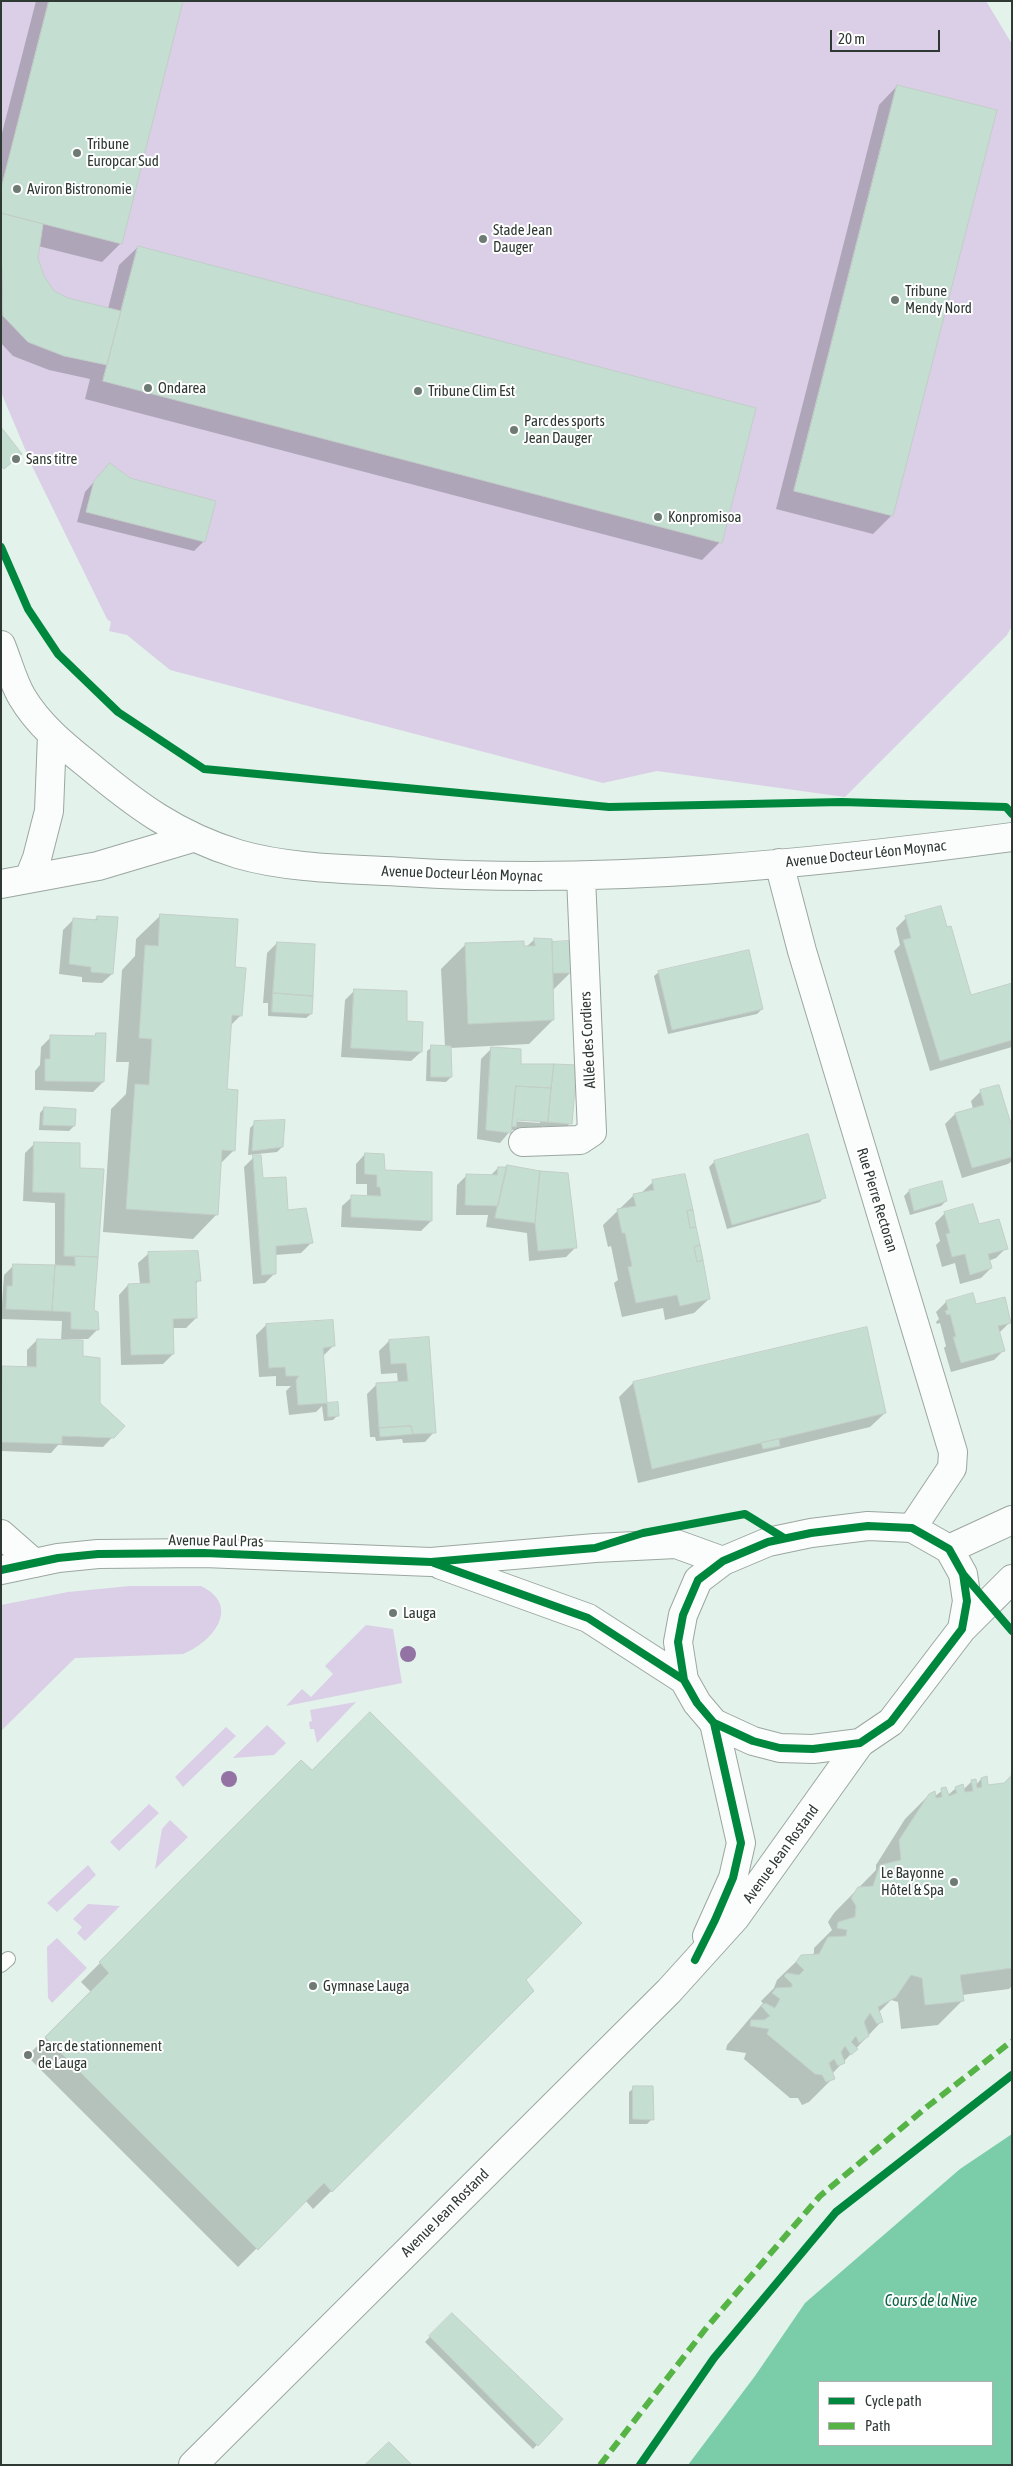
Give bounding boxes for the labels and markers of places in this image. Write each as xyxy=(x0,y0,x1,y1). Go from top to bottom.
place label: Tribune Europcar Sud xyxy=(87,135,159,170)
marker: Tribune Europcar Sud xyxy=(71,147,83,159)
place label: Aviron Bistronomie xyxy=(27,180,132,198)
marker: Aviron Bistronomie xyxy=(11,183,23,195)
place label: Stade Jean Dauger xyxy=(493,221,552,256)
marker: Stade Jean Dauger xyxy=(477,233,489,245)
place label: Tribune Mendy Nord xyxy=(905,282,972,317)
marker: Tribune Mendy Nord xyxy=(889,294,901,306)
place label: Ondarea xyxy=(158,379,206,397)
marker: Ondarea xyxy=(142,382,154,394)
place label: Tribune Clim Est xyxy=(428,382,515,400)
marker: Tribune Clim Est xyxy=(412,385,424,397)
place label: Parc des sports Jean Dauger xyxy=(524,412,605,447)
marker: Parc des sports Jean Dauger xyxy=(508,424,520,436)
place label: Sans titre xyxy=(26,450,77,468)
marker: Sans titre xyxy=(10,453,22,465)
place label: Konpromisoa xyxy=(668,508,742,526)
marker: Konpromisoa xyxy=(652,511,664,523)
place label: Lauga xyxy=(403,1604,436,1622)
marker: Lauga xyxy=(387,1607,399,1619)
place label: Le Bayonne Hôtel & Spa xyxy=(881,1864,944,1899)
marker: Le Bayonne Hôtel & Spa xyxy=(948,1876,960,1888)
place label: Gymnase Lauga xyxy=(323,1977,409,1995)
marker: Gymnase Lauga xyxy=(307,1980,319,1992)
place label: Parc de stationnement de Lauga xyxy=(38,2037,162,2072)
marker: Parc de stationnement de Lauga xyxy=(22,2049,34,2061)

